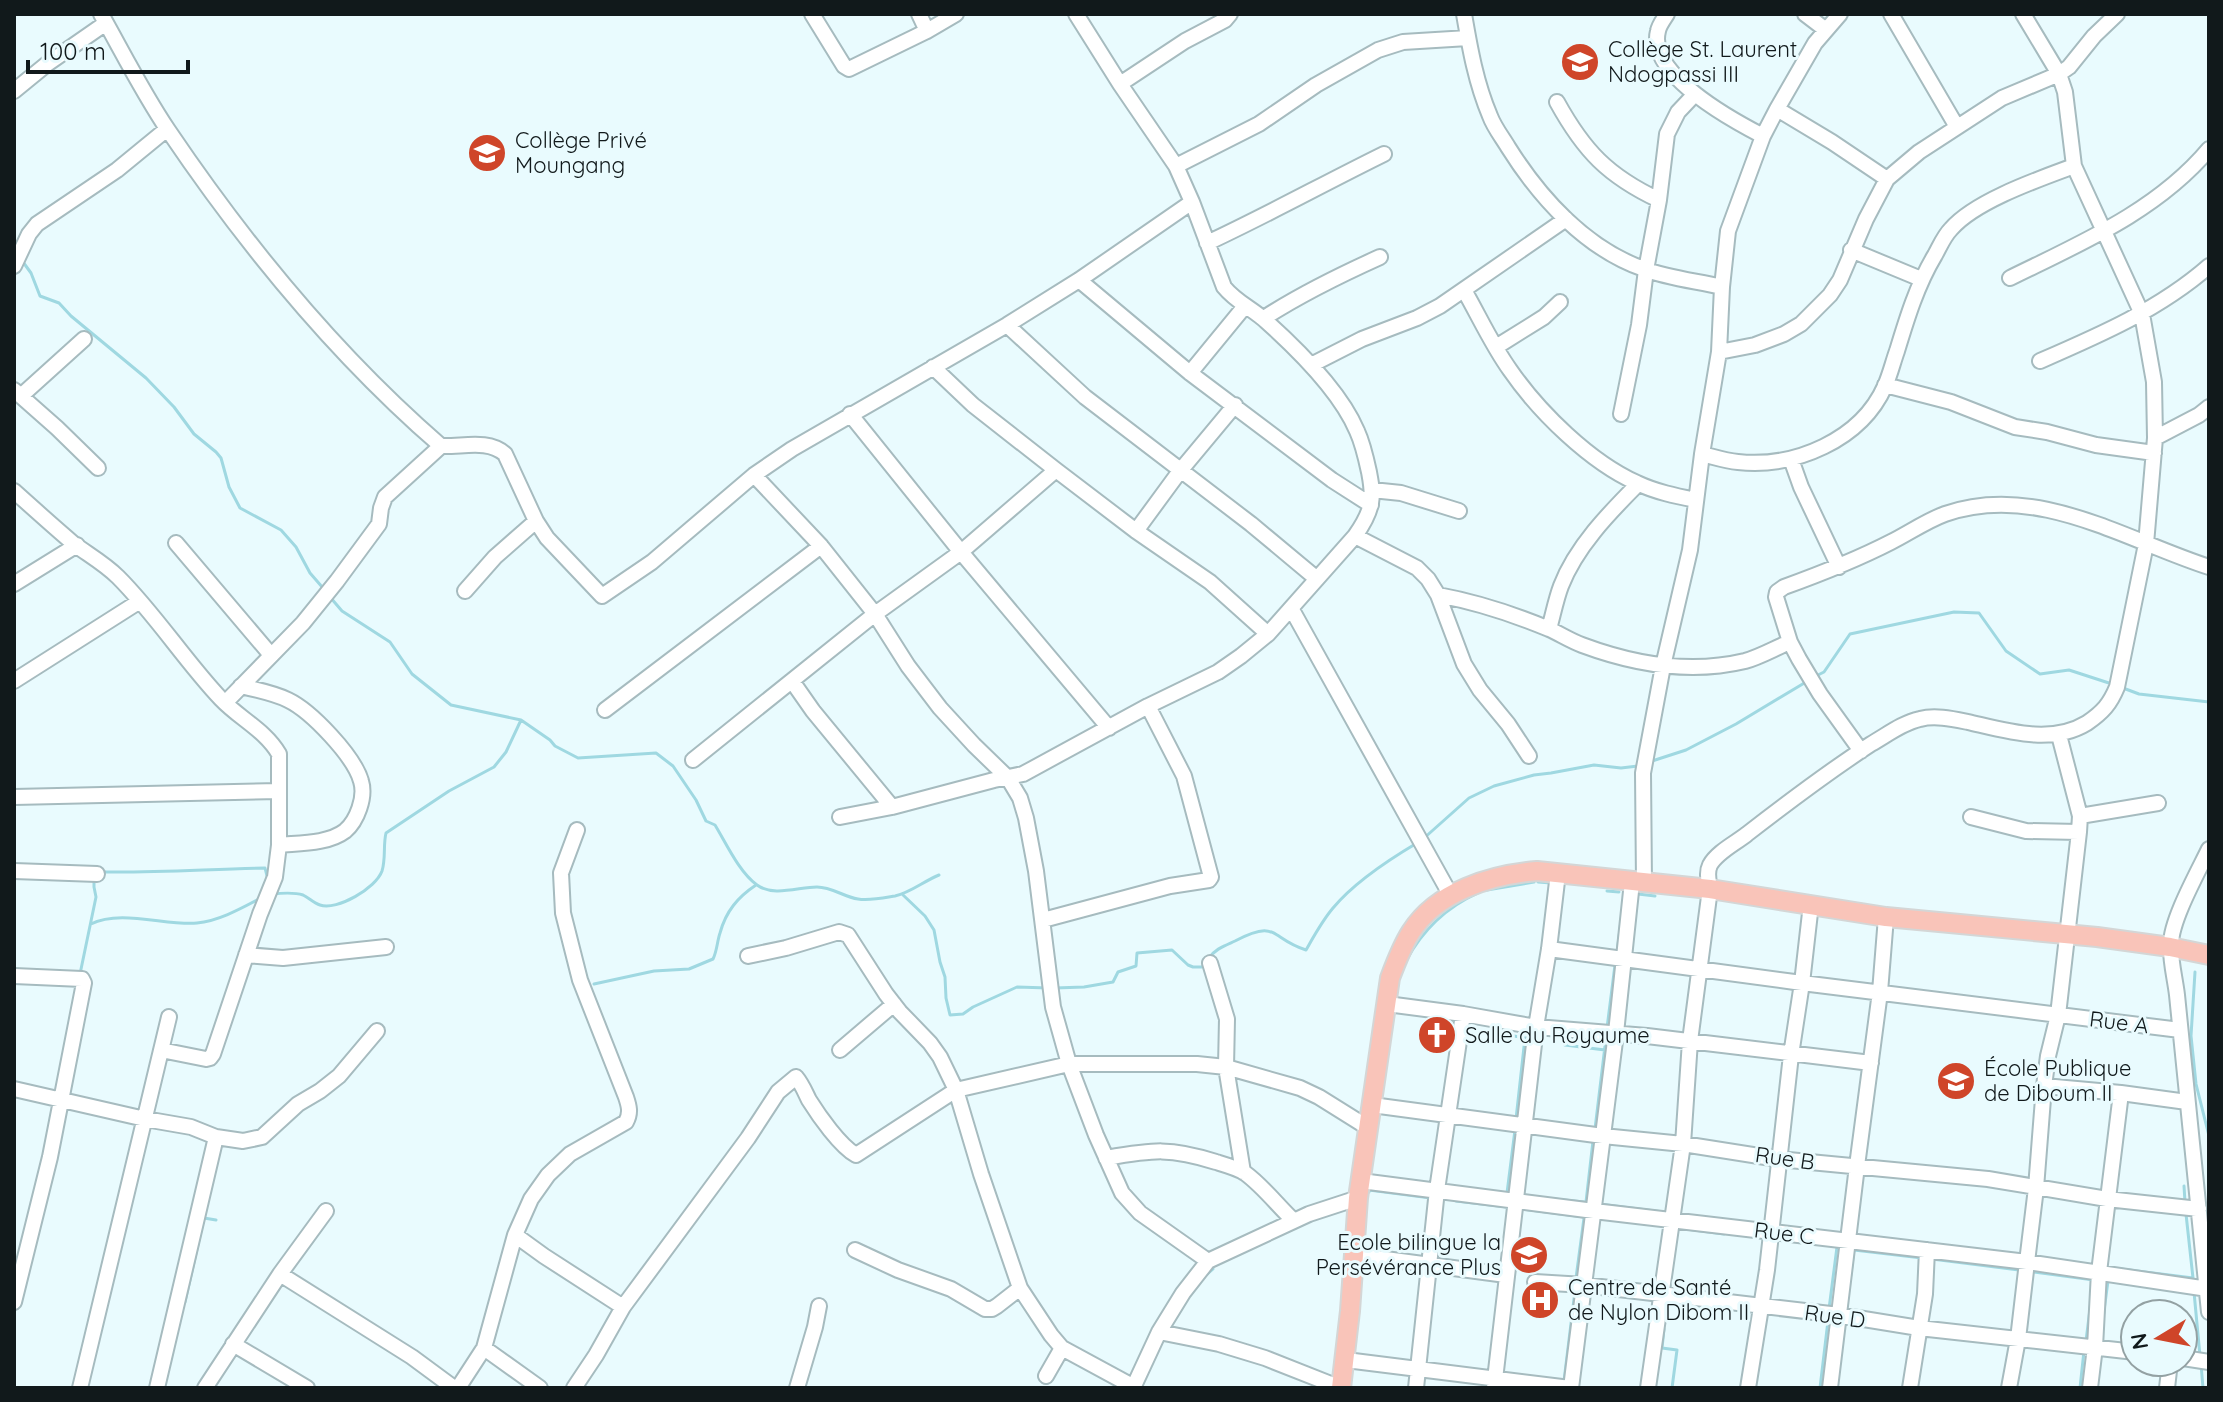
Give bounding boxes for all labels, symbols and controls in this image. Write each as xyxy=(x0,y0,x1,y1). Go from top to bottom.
scale bar xyxy=(28,24,188,74)
place label: Collège St. Laurent Ndogpassi III xyxy=(1608,35,1797,88)
text: 100 m xyxy=(40,36,106,66)
school or university icon: Collège St. Laurent Ndogpassi III xyxy=(1559,41,1601,83)
place label: Collège Privé Moungang xyxy=(515,126,647,179)
school or university icon: Collège Privé Moungang xyxy=(466,132,508,174)
street label: Rue A xyxy=(2088,1004,2150,1040)
church icon: Salle du Royaume xyxy=(1416,1014,1458,1056)
place label: Salle du Royaume xyxy=(1465,1021,1650,1049)
place label: École Publique de Diboum II xyxy=(1984,1054,2131,1107)
school or university icon: École Publique de Diboum II xyxy=(1935,1060,1977,1102)
street label: Rue B xyxy=(1753,1140,1817,1176)
street label: Rue C xyxy=(1753,1215,1815,1251)
place label: Ecole bilingue la Persévérance Plus xyxy=(1316,1228,1501,1281)
school or university icon: Ecole bilingue la Persévérance Plus xyxy=(1508,1234,1550,1276)
place label: Centre de Santé de Nylon Dibom II xyxy=(1568,1273,1749,1326)
hospital icon: Centre de Santé de Nylon Dibom II xyxy=(1519,1279,1561,1321)
street label: Rue D xyxy=(1803,1298,1867,1334)
north arrow xyxy=(2119,1298,2199,1378)
text: N xyxy=(2124,1331,2154,1352)

